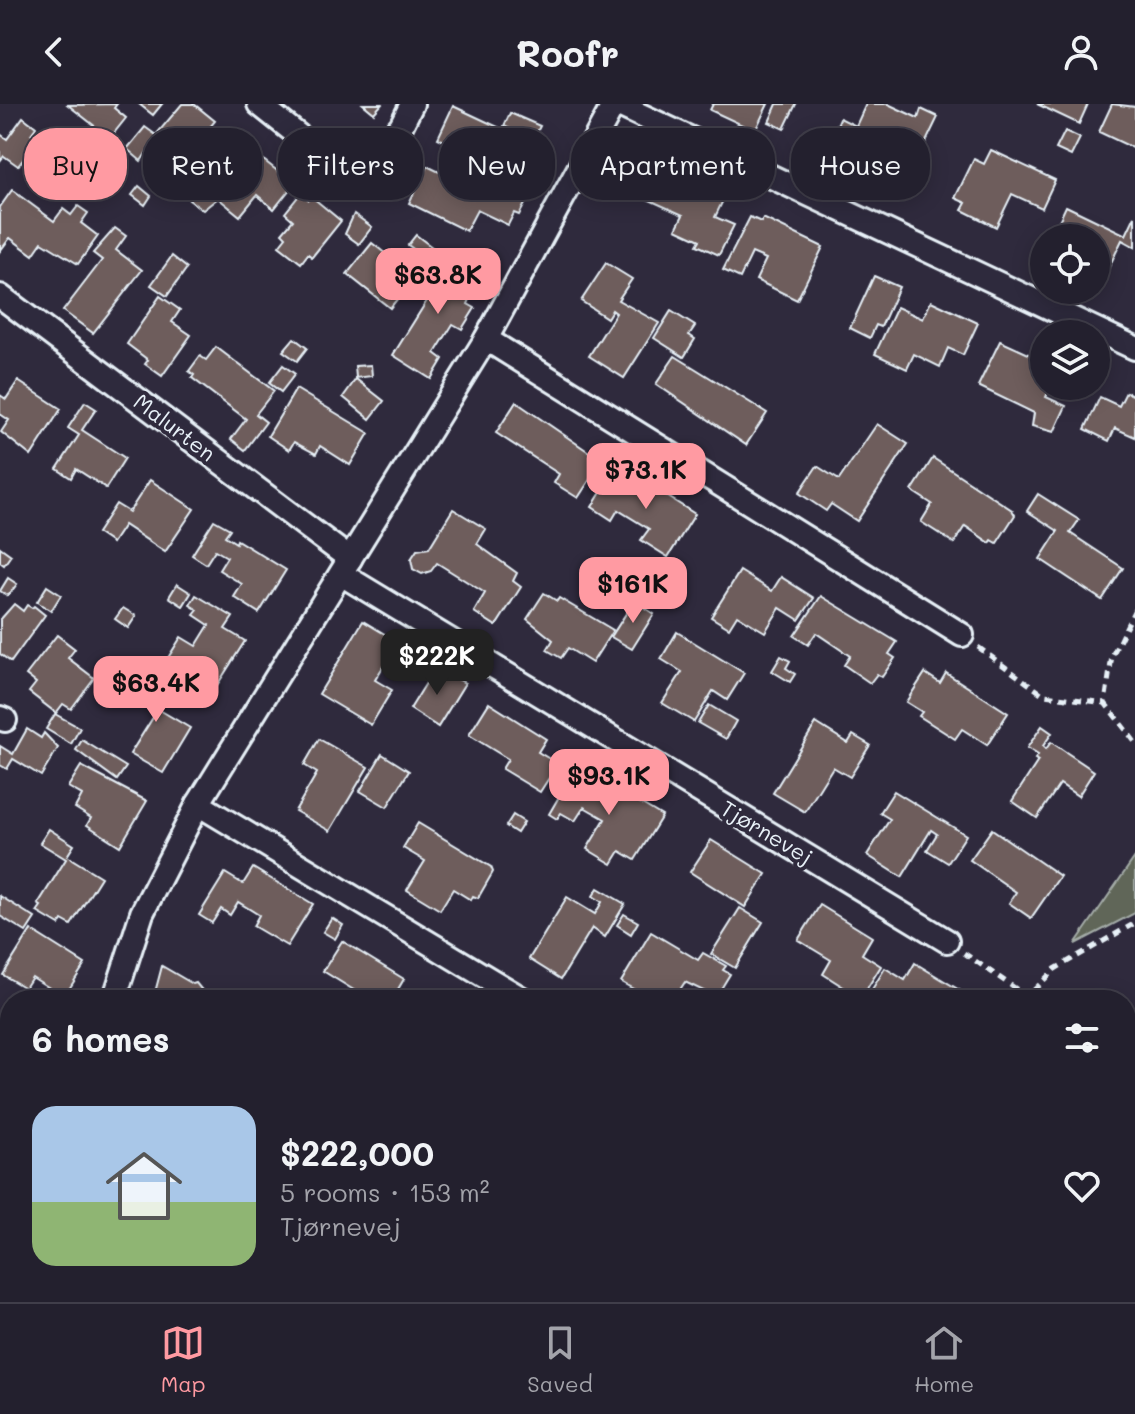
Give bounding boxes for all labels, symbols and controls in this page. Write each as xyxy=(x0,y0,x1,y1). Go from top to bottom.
text: Roofr xyxy=(516,29,619,76)
icon: back xyxy=(32,30,76,74)
icon: person xyxy=(1059,30,1103,74)
chip: Buy xyxy=(24,128,127,200)
chip: Rent xyxy=(143,128,262,200)
chip: Filters xyxy=(278,128,423,200)
chip: New xyxy=(439,128,555,200)
chip: Apartment xyxy=(571,128,775,200)
chip: House xyxy=(791,128,930,200)
map controls xyxy=(1030,224,1110,400)
button: locate xyxy=(1030,224,1110,304)
pin: $63.8K xyxy=(373,248,503,316)
text: $63.8K xyxy=(394,257,482,291)
button: layers xyxy=(1030,320,1110,400)
street label: Malurten xyxy=(128,387,222,467)
pin: $73.1K xyxy=(581,443,711,511)
text: $73.1K xyxy=(605,452,687,486)
pin: $161K xyxy=(577,557,689,625)
text: $161K xyxy=(597,566,669,600)
pin: $222K xyxy=(381,629,493,697)
text: $222K xyxy=(399,638,475,672)
pin: $63.4K xyxy=(91,656,221,724)
text: $63.4K xyxy=(112,665,201,699)
pin: $93.1K xyxy=(544,749,674,817)
text: $93.1K xyxy=(567,758,651,792)
street label: Tjørnevej xyxy=(716,793,818,871)
text: 6 homes xyxy=(32,1016,170,1061)
icon: filters xyxy=(1060,1016,1104,1060)
text: $222,000 xyxy=(280,1130,434,1175)
icon: home xyxy=(96,1138,192,1234)
icon: heart xyxy=(1060,1164,1104,1208)
text: 5 rooms · 153 m² xyxy=(280,1175,490,1209)
text: Tjørnevej xyxy=(280,1209,401,1243)
tab: Map xyxy=(161,1321,206,1398)
tab: Saved xyxy=(527,1321,593,1398)
tab: Home xyxy=(914,1321,974,1398)

